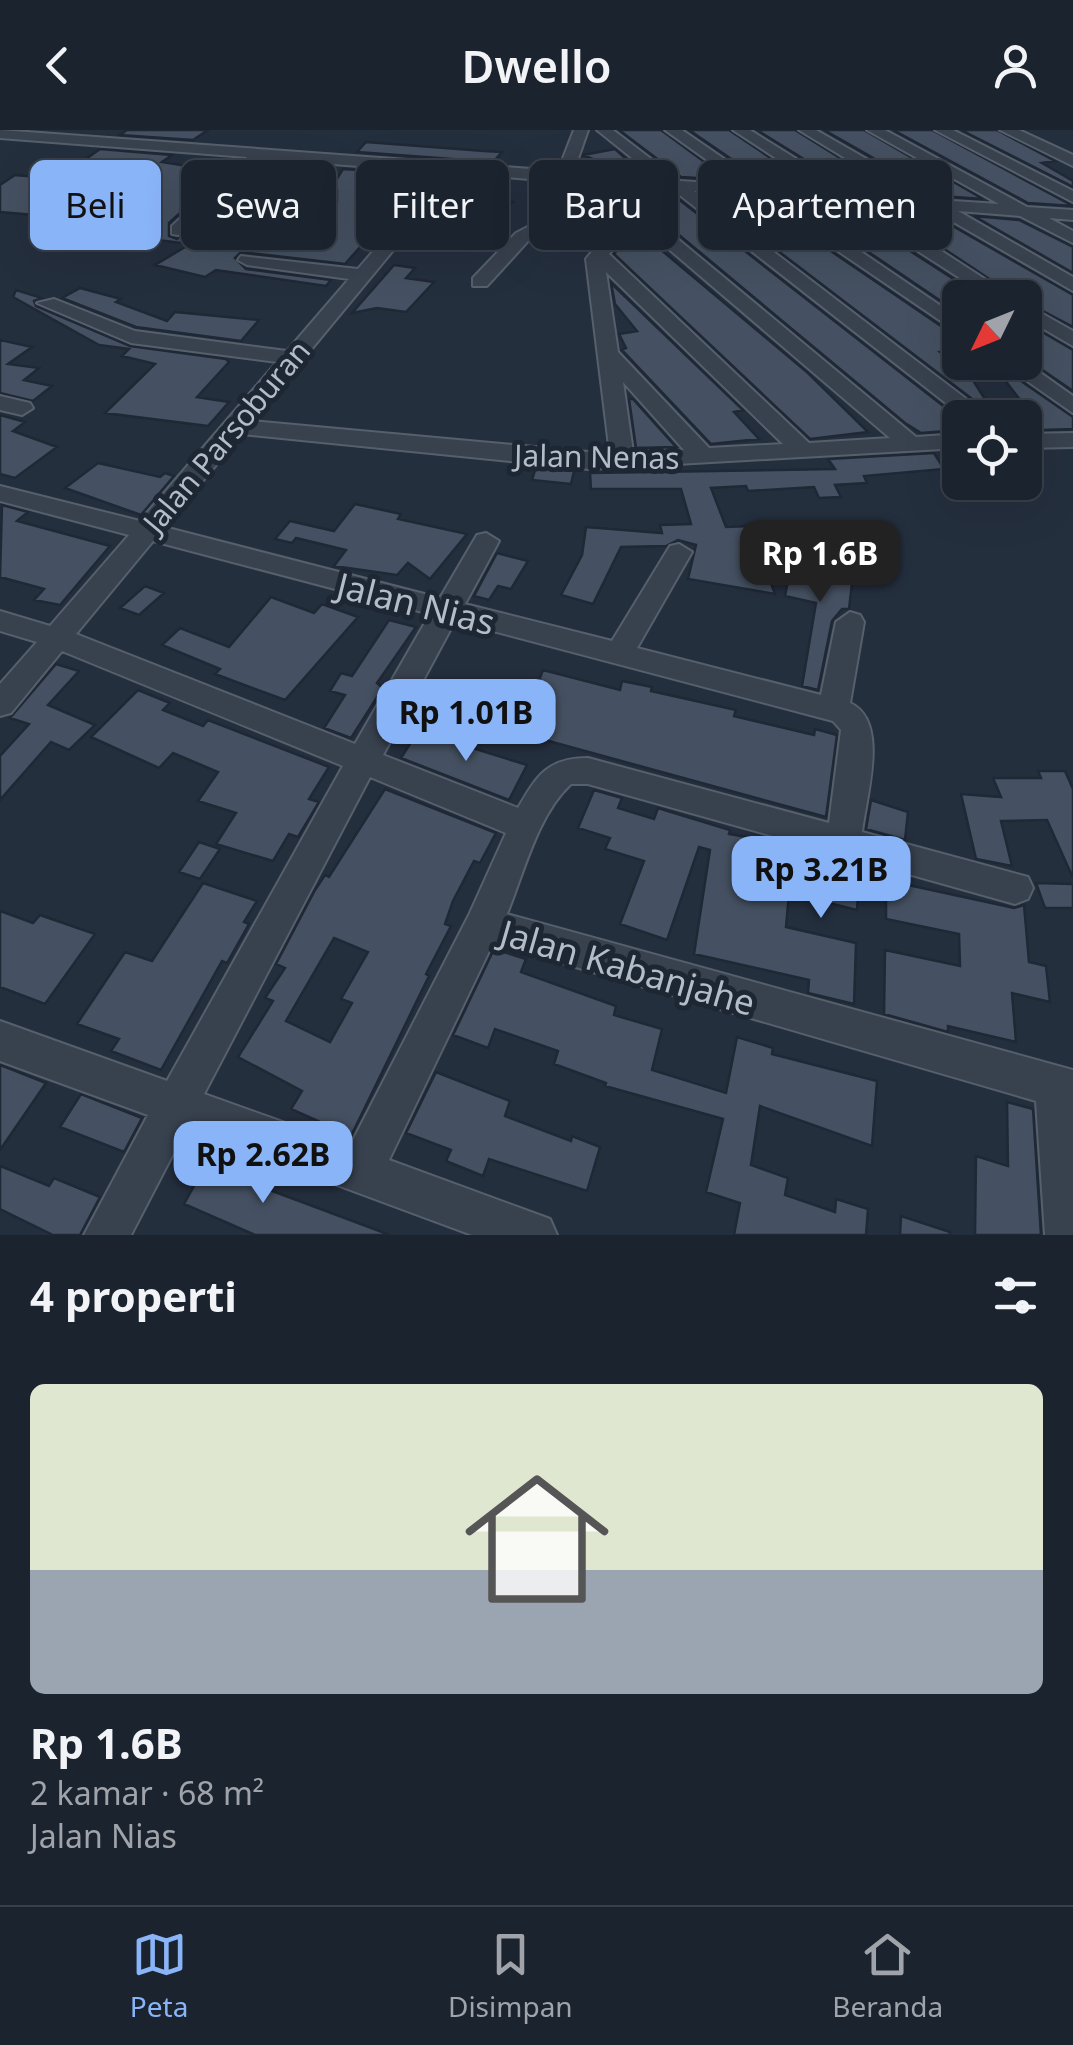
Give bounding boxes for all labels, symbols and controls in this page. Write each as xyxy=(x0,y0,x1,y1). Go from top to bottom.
text: Dwello xyxy=(462,35,611,96)
icon: back xyxy=(30,38,85,93)
icon: person xyxy=(988,38,1043,93)
chip: Beli xyxy=(30,160,161,250)
chip: Sewa xyxy=(181,160,336,250)
chip: Filter xyxy=(356,160,509,250)
chip: Baru xyxy=(529,160,678,250)
chip: Apartemen xyxy=(698,160,952,250)
north arrow xyxy=(942,280,1042,380)
map controls xyxy=(942,280,1042,500)
street label: Jalan Parsoburan xyxy=(131,331,319,543)
button: locate xyxy=(942,400,1042,500)
street label: Jalan Nenas xyxy=(511,434,680,478)
pin: Rp 1.6B xyxy=(728,520,912,605)
text: Rp 1.6B xyxy=(762,531,878,574)
street label: Jalan Nias xyxy=(329,560,500,645)
pin: Rp 1.01B xyxy=(363,679,569,764)
text: Rp 1.01B xyxy=(399,690,533,733)
pin: Rp 3.21B xyxy=(718,836,924,921)
text: Rp 3.21B xyxy=(754,847,888,890)
street label: Jalan Kabanjahe xyxy=(492,907,761,1026)
pin: Rp 2.62B xyxy=(160,1121,366,1206)
text: Rp 2.62B xyxy=(196,1132,330,1175)
text: 4 properti xyxy=(30,1267,237,1324)
icon: filters xyxy=(988,1268,1043,1323)
icon: home xyxy=(447,1449,627,1629)
text: Rp 1.6B xyxy=(30,1714,183,1771)
text: 2 kamar · 68 m² xyxy=(30,1771,264,1814)
text: Jalan Nias xyxy=(30,1814,177,1857)
tab: Peta xyxy=(130,1927,188,2025)
tab: Disimpan xyxy=(448,1927,573,2025)
tab: Beranda xyxy=(832,1927,943,2025)

